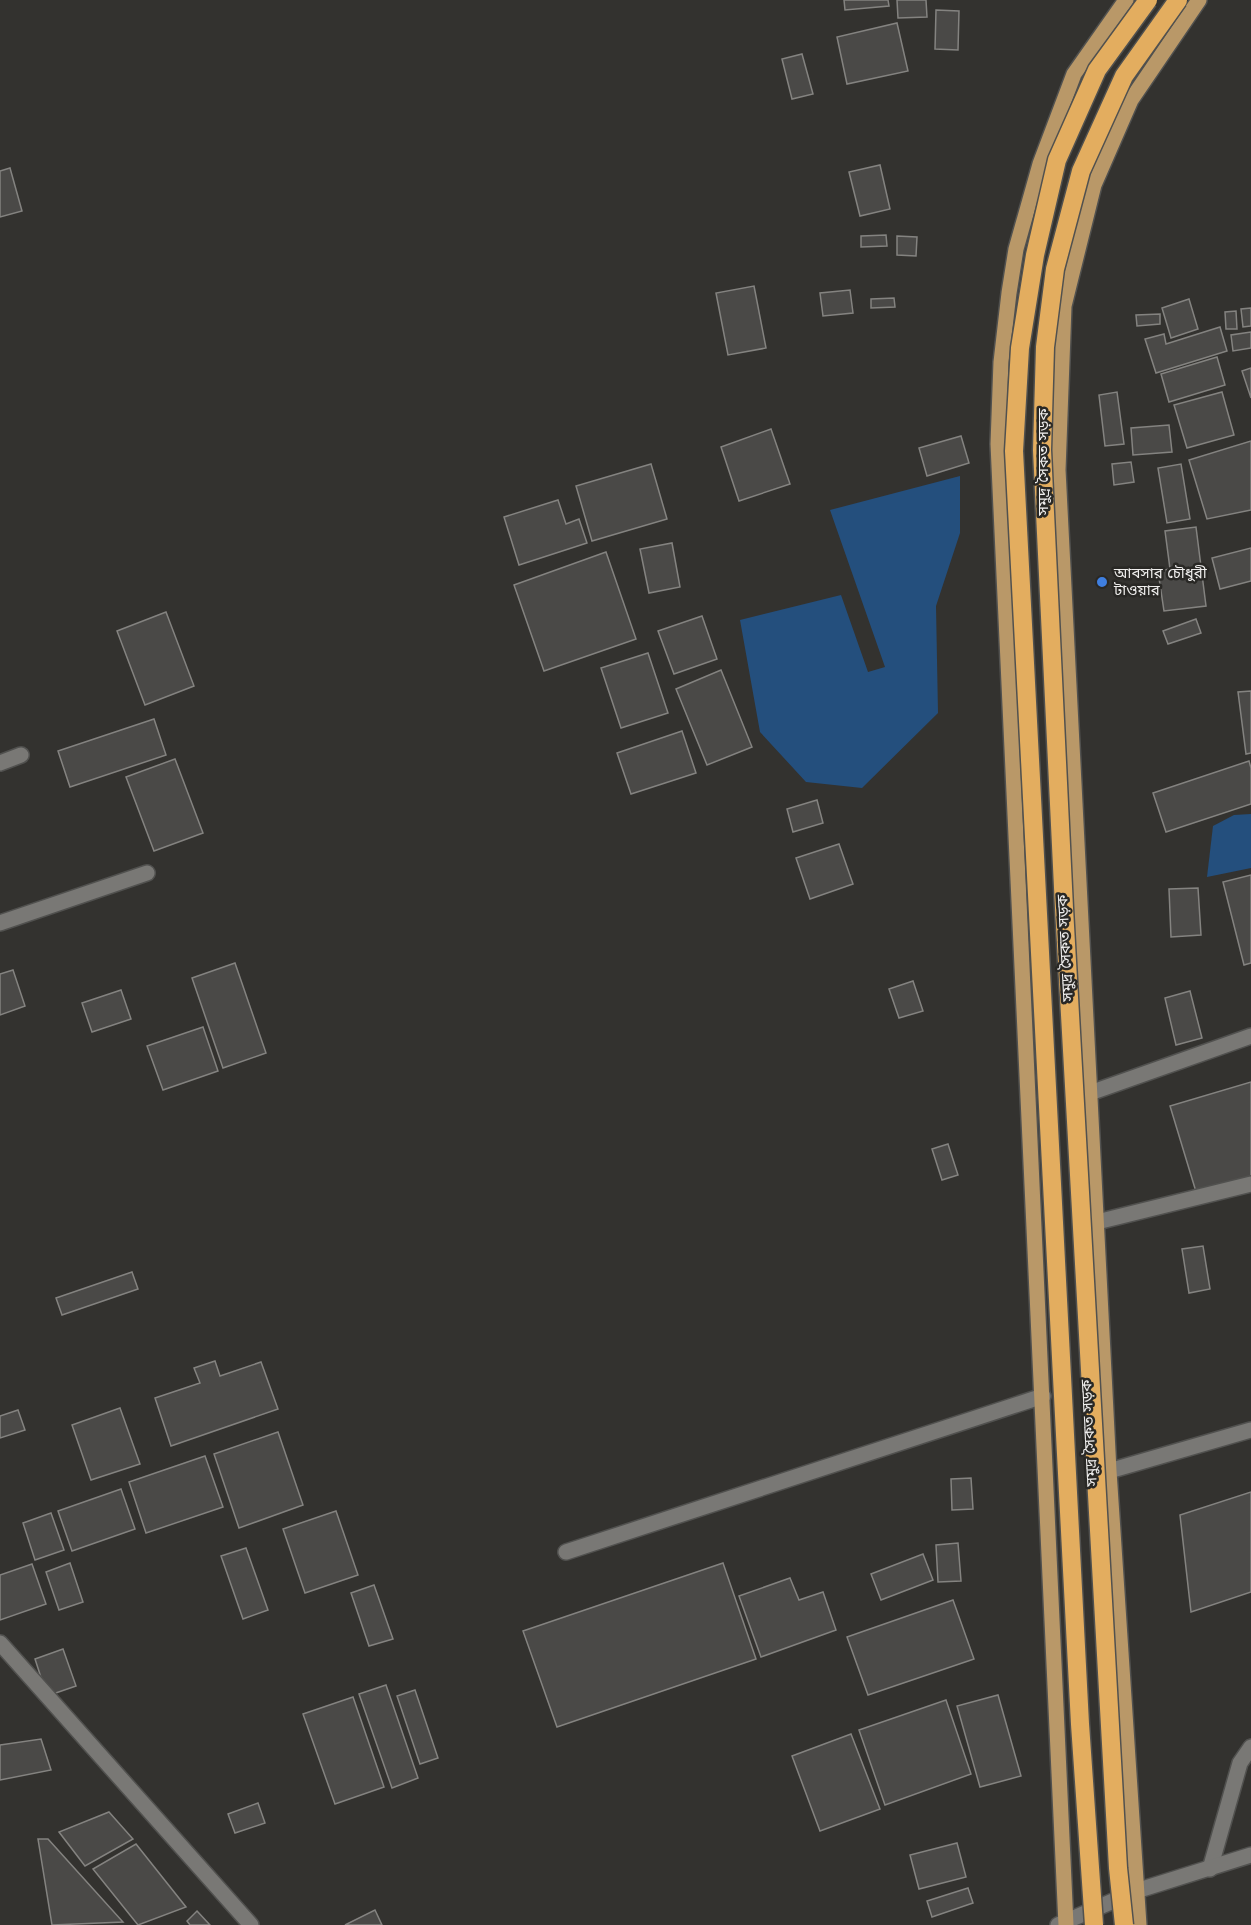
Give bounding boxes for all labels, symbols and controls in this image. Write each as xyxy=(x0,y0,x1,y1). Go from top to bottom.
street label: সমুদ্র সৈকত সড়ক xyxy=(1034,408,1052,517)
place label: আবসার চৌধুরী টাওয়ার xyxy=(1113,564,1208,599)
marker: আবসার চৌধুরী টাওয়ার xyxy=(1095,575,1109,589)
street label: সমুদ্র সৈকত সড়ক xyxy=(1053,893,1077,1003)
street label: সমুদ্র সৈকত সড়ক xyxy=(1077,1378,1101,1488)

